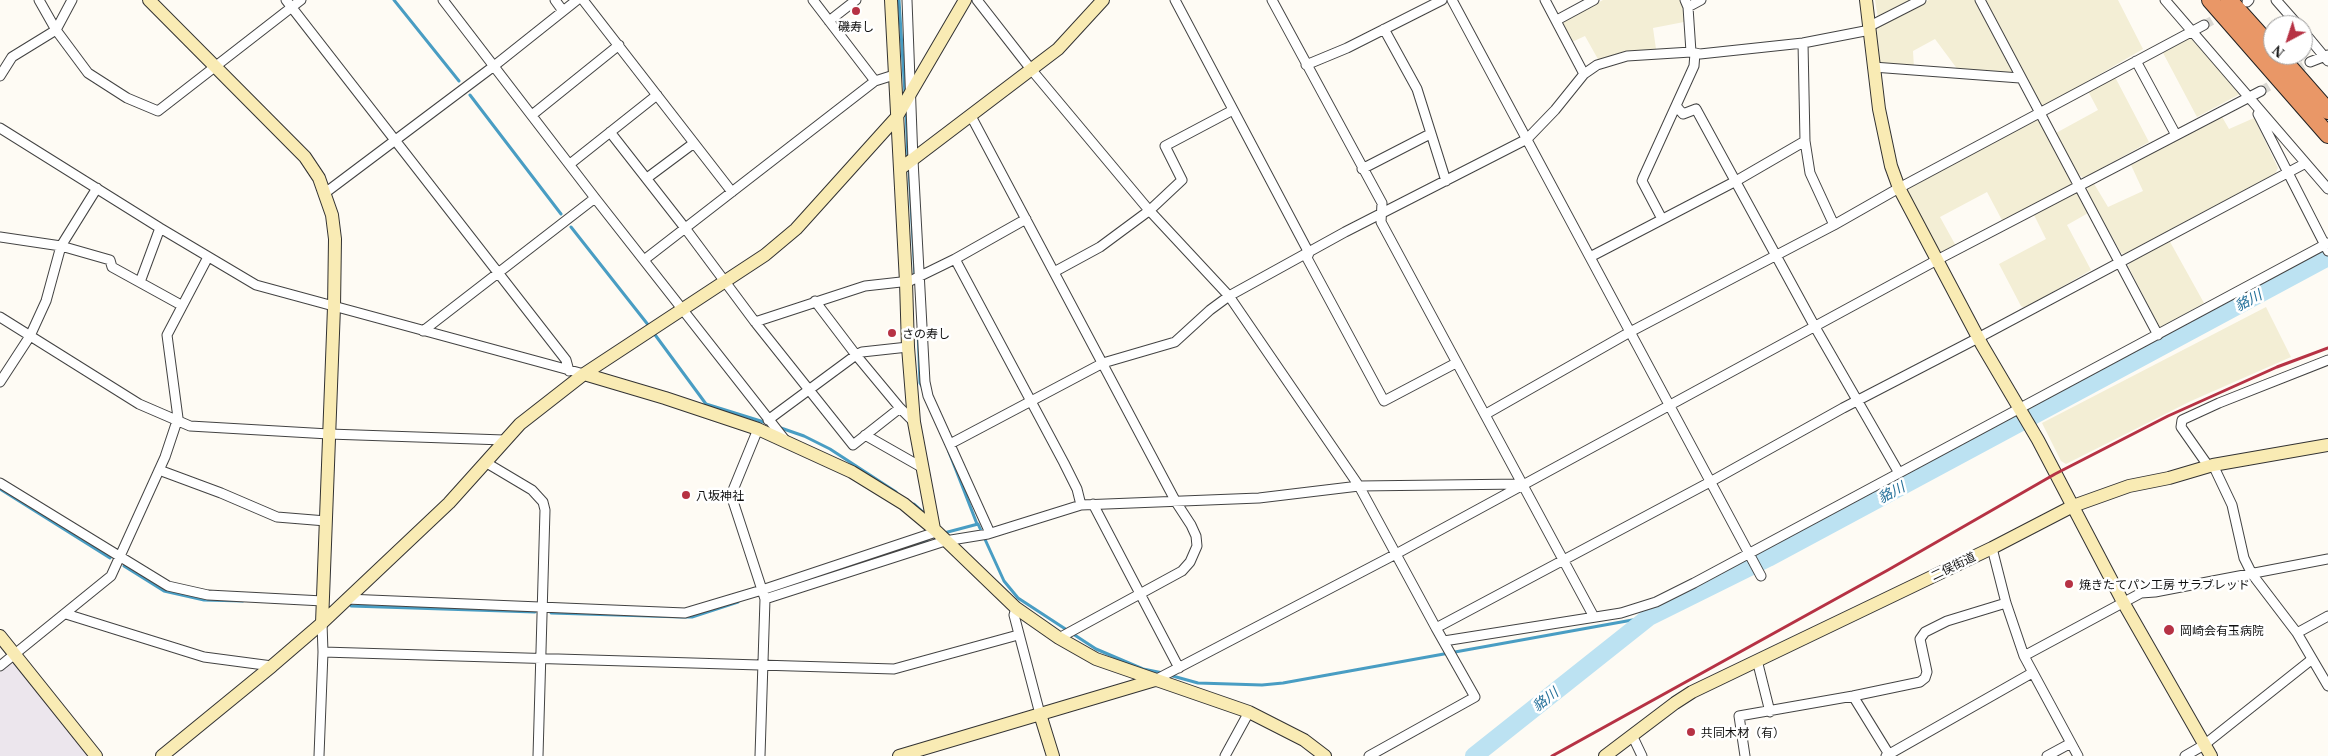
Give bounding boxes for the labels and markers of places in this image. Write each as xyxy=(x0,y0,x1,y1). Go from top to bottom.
marker: 磯寿し xyxy=(850,5,862,17)
place label: 磯寿し xyxy=(838,19,874,33)
place label: さの寿し xyxy=(902,326,950,340)
marker: さの寿し xyxy=(886,327,898,339)
place label: 八坂神社 xyxy=(696,488,744,502)
marker: 八坂神社 xyxy=(680,489,692,501)
place label: 焼きたてパン工房 サラブレッド xyxy=(2079,577,2250,591)
marker: 焼きたてパン工房 サラブレッド xyxy=(2063,578,2075,590)
marker: 岡崎会有玉病院 xyxy=(2162,623,2176,637)
place label: 岡崎会有玉病院 xyxy=(2180,623,2264,637)
place label: 共同木材（有） xyxy=(1701,725,1785,739)
marker: 共同木材（有） xyxy=(1685,726,1697,738)

